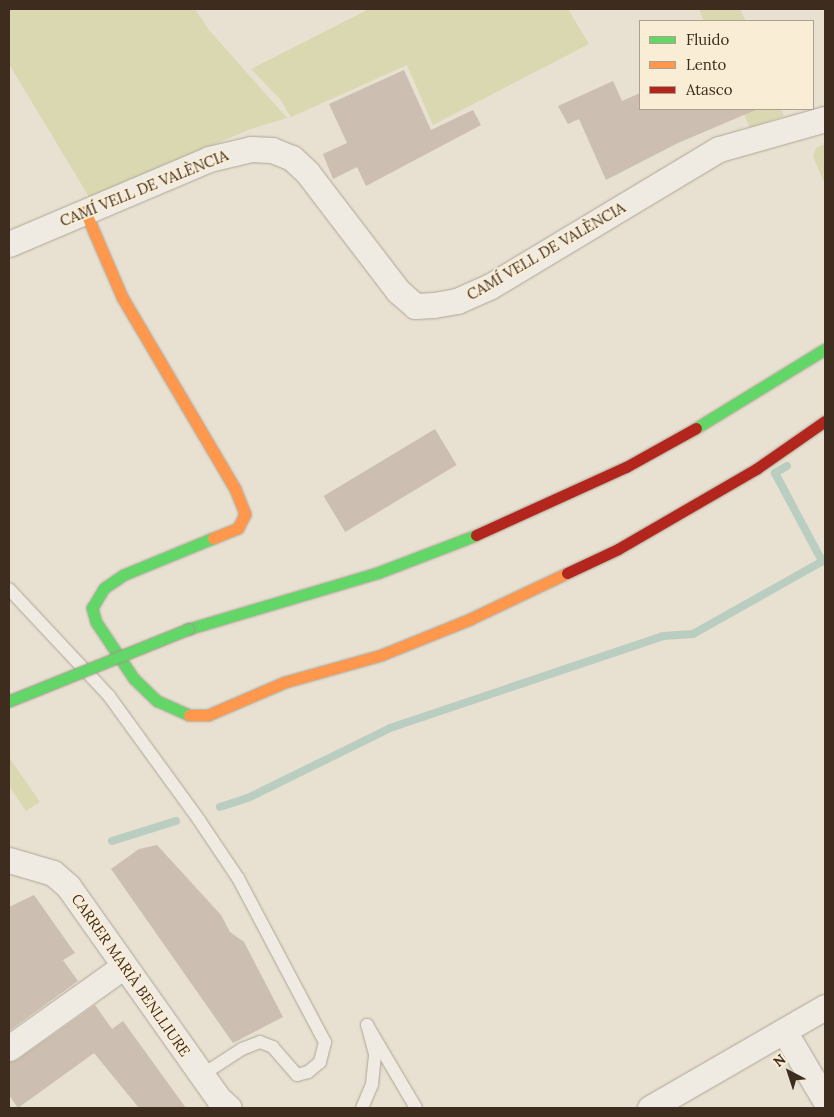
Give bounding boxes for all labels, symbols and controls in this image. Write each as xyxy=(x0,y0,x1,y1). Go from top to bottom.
legend xyxy=(639,20,814,110)
text: Fluido xyxy=(686,30,729,49)
text: Lento xyxy=(686,55,726,74)
text: Atasco xyxy=(686,80,732,99)
street label: CAMÍ VELL DE VALÈNCIA xyxy=(57,146,231,230)
street label: CAMÍ VELL DE VALÈNCIA xyxy=(464,198,628,304)
street label: CARRER MARIÀ BENLLIURE xyxy=(68,890,194,1060)
north arrow xyxy=(764,1047,814,1097)
text: N xyxy=(769,1050,789,1071)

